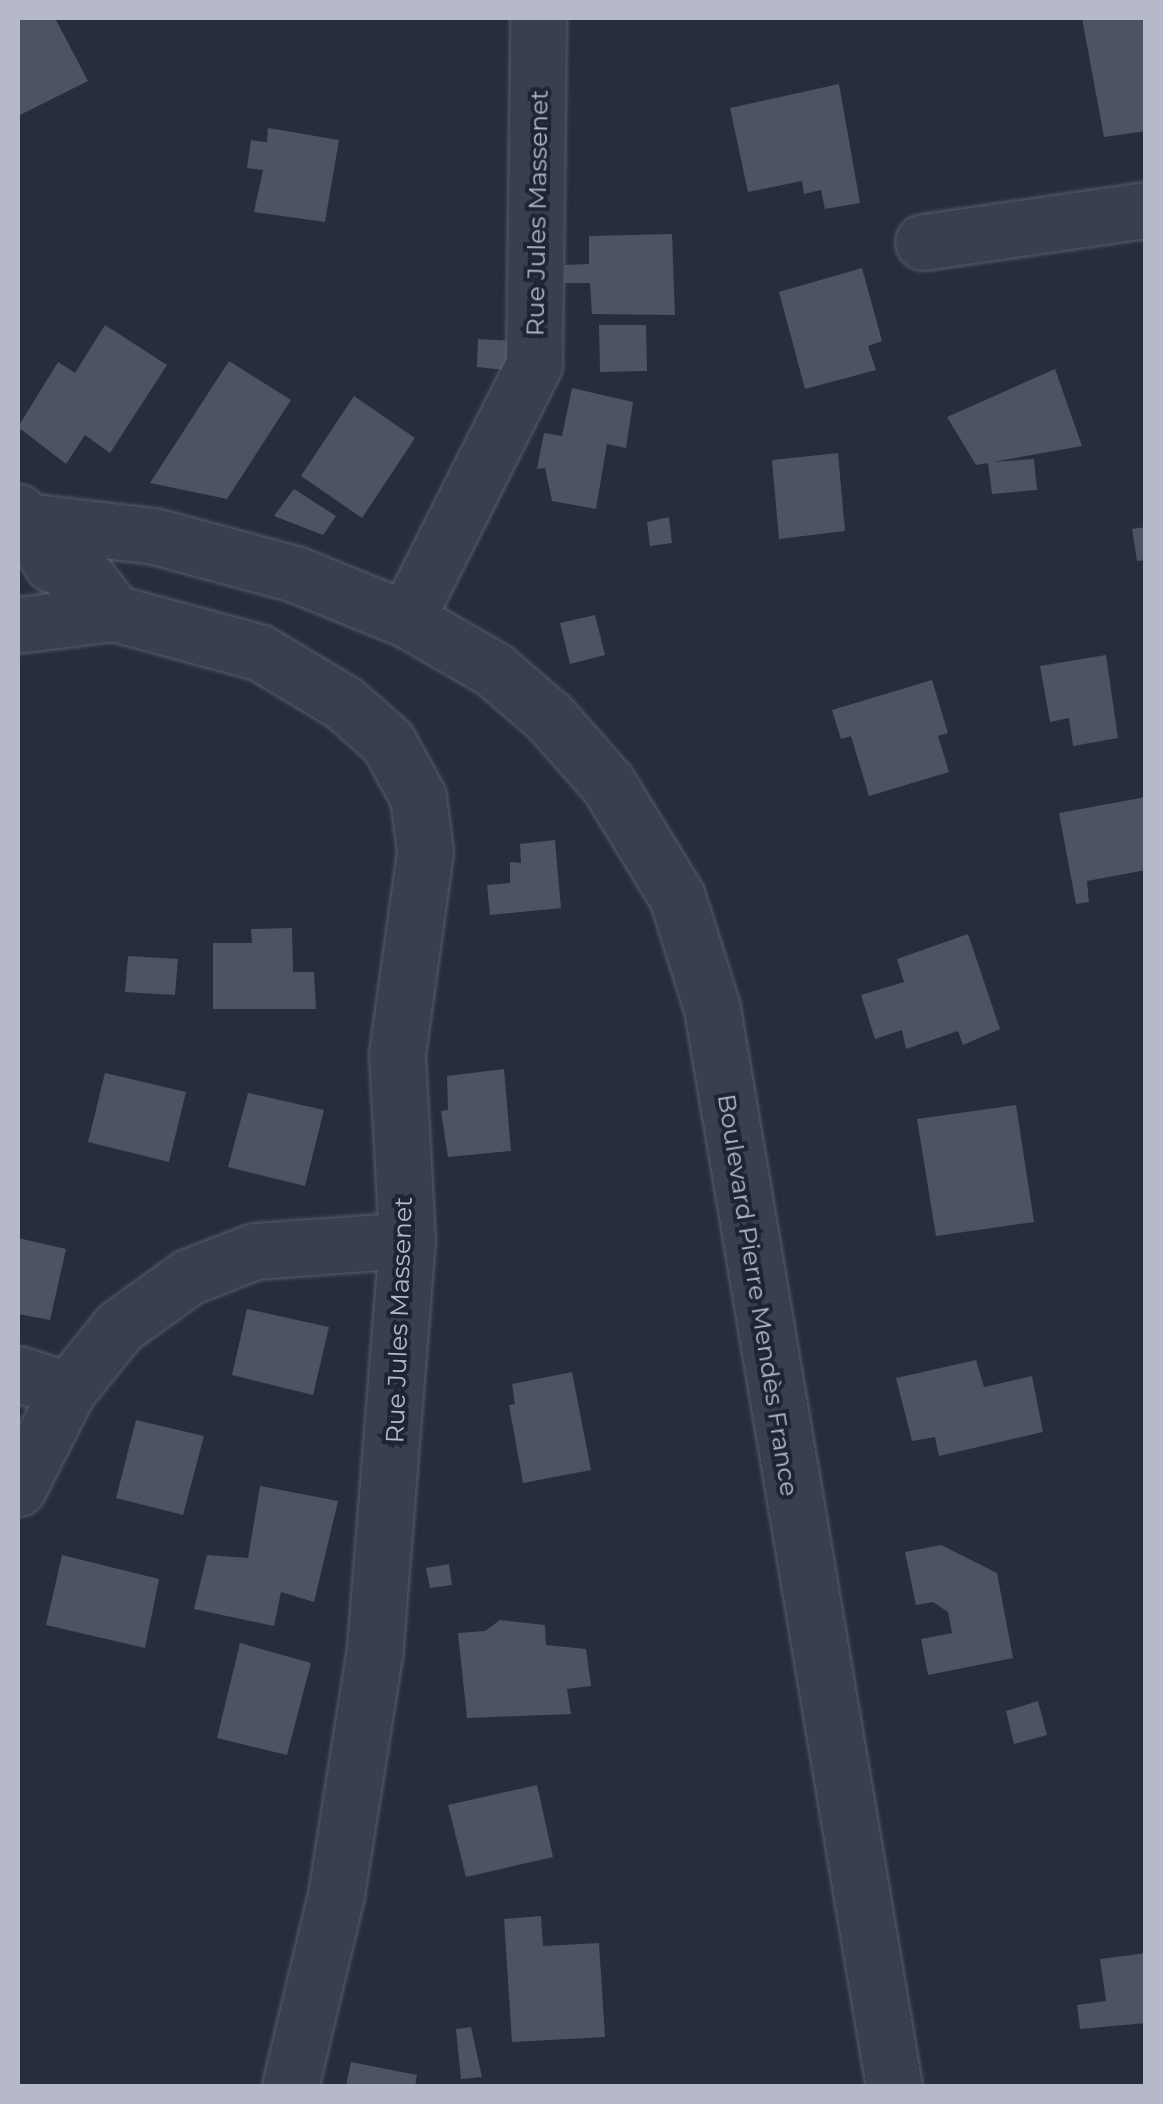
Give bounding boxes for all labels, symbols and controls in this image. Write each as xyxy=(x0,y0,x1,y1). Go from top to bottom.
street label: Rue Jules Massenet xyxy=(520,89,554,337)
street label: Boulevard Pierre Mendès France xyxy=(711,1092,805,1498)
street label: Rue Jules Massenet xyxy=(380,1196,418,1444)

